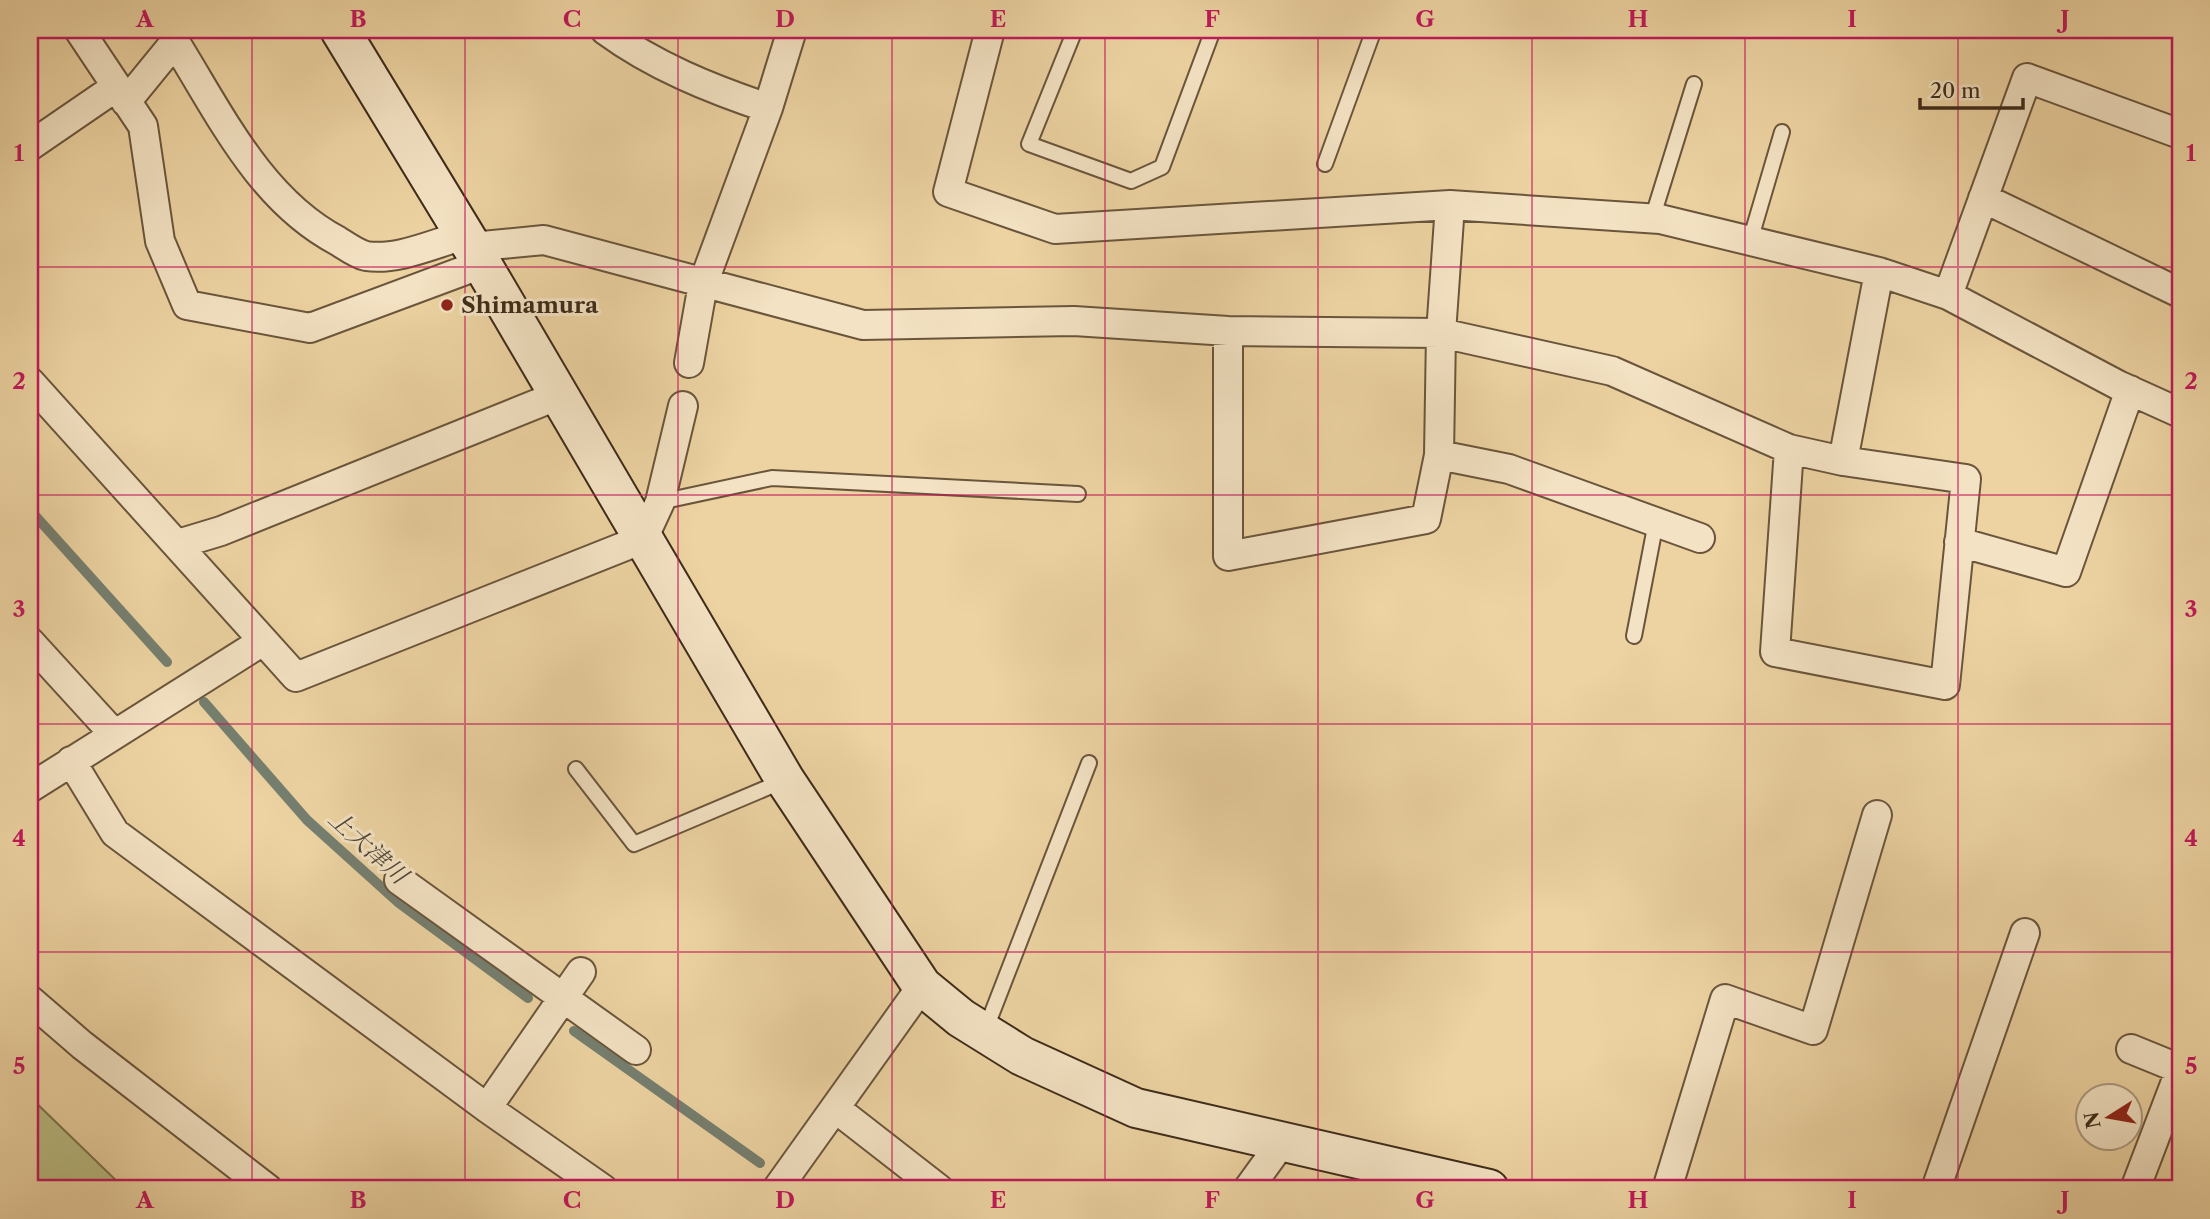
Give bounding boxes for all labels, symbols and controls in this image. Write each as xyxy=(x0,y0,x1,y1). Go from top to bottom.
text: A xyxy=(135,5,155,33)
text: B xyxy=(349,5,367,33)
text: C xyxy=(563,5,581,33)
text: D xyxy=(775,5,795,33)
text: E xyxy=(990,5,1006,33)
text: F xyxy=(1204,5,1220,33)
text: G xyxy=(1415,5,1435,33)
text: H xyxy=(1628,5,1649,33)
text: I xyxy=(1847,5,1857,33)
text: J xyxy=(2056,5,2070,33)
scale bar xyxy=(1920,66,2023,110)
text: 20 m xyxy=(1930,78,1981,103)
text: 1 xyxy=(14,139,25,167)
text: 1 xyxy=(2186,139,2197,167)
place label: Shimamura xyxy=(461,291,599,319)
marker: Shimamura xyxy=(439,297,455,313)
text: 2 xyxy=(12,367,26,395)
text: 2 xyxy=(2184,367,2198,395)
text: 3 xyxy=(13,595,26,623)
text: 3 xyxy=(2185,595,2198,623)
water label: 上大津川 xyxy=(323,804,416,892)
text: 4 xyxy=(12,824,26,852)
text: 4 xyxy=(2184,824,2198,852)
text: 5 xyxy=(13,1052,25,1080)
text: 5 xyxy=(2185,1052,2197,1080)
north arrow xyxy=(2074,1082,2144,1152)
text: N xyxy=(2080,1110,2106,1130)
text: A xyxy=(135,1186,155,1214)
text: B xyxy=(349,1186,367,1214)
text: C xyxy=(563,1186,581,1214)
text: D xyxy=(775,1186,795,1214)
text: E xyxy=(990,1186,1006,1214)
text: F xyxy=(1204,1186,1220,1214)
text: G xyxy=(1415,1186,1435,1214)
text: H xyxy=(1628,1186,1649,1214)
text: I xyxy=(1847,1186,1857,1214)
text: J xyxy=(2056,1186,2070,1214)

